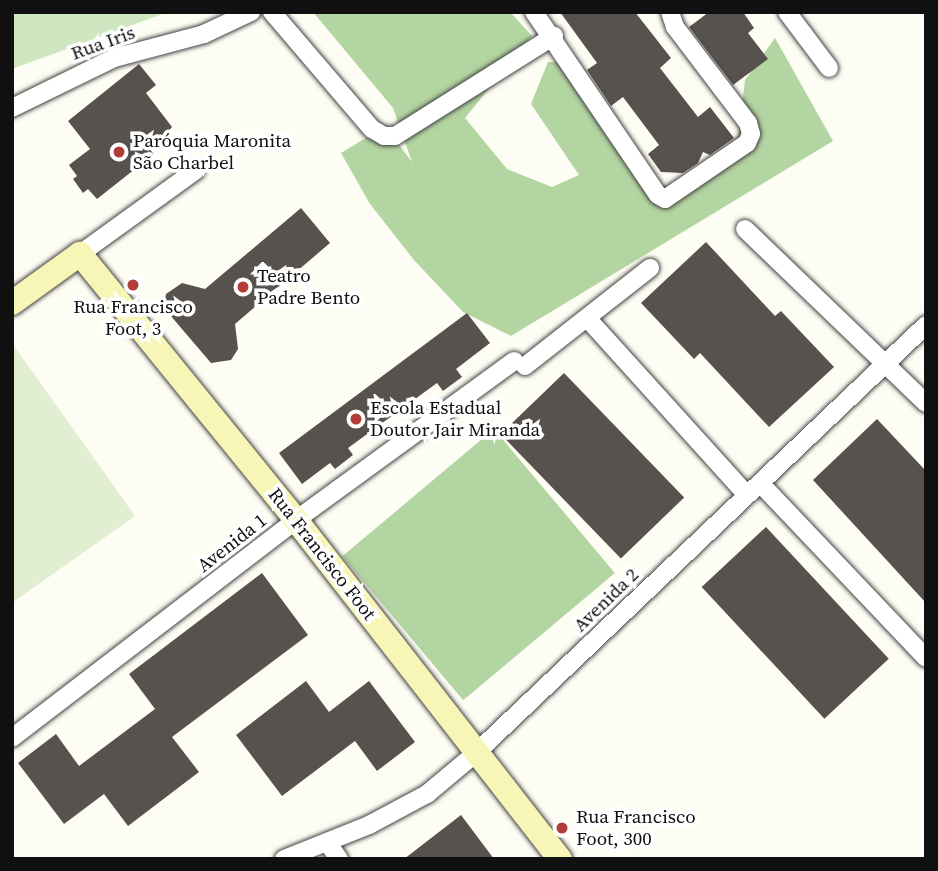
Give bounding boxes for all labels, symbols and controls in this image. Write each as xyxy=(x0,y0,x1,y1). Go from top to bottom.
street label: Rua Iris xyxy=(68,21,138,65)
place label: Paróquia Maronita São Charbel xyxy=(133,130,291,174)
marker: Paróquia Maronita São Charbel xyxy=(111,144,127,160)
place label: Teatro Padre Bento xyxy=(257,265,360,309)
marker: Rua Francisco Foot, 3 xyxy=(125,277,141,293)
marker: Teatro Padre Bento xyxy=(235,279,251,295)
place label: Rua Francisco Foot, 3 xyxy=(73,296,193,340)
place label: Escola Estadual Doutor Jair Miranda xyxy=(370,397,540,441)
marker: Escola Estadual Doutor Jair Miranda xyxy=(348,411,364,427)
street label: Rua Francisco Foot xyxy=(263,483,381,625)
street label: Avenida 1 xyxy=(193,509,271,577)
street label: Avenida 2 xyxy=(569,563,643,637)
place label: Rua Francisco Foot, 300 xyxy=(576,806,696,850)
marker: Rua Francisco Foot, 300 xyxy=(554,820,570,836)

